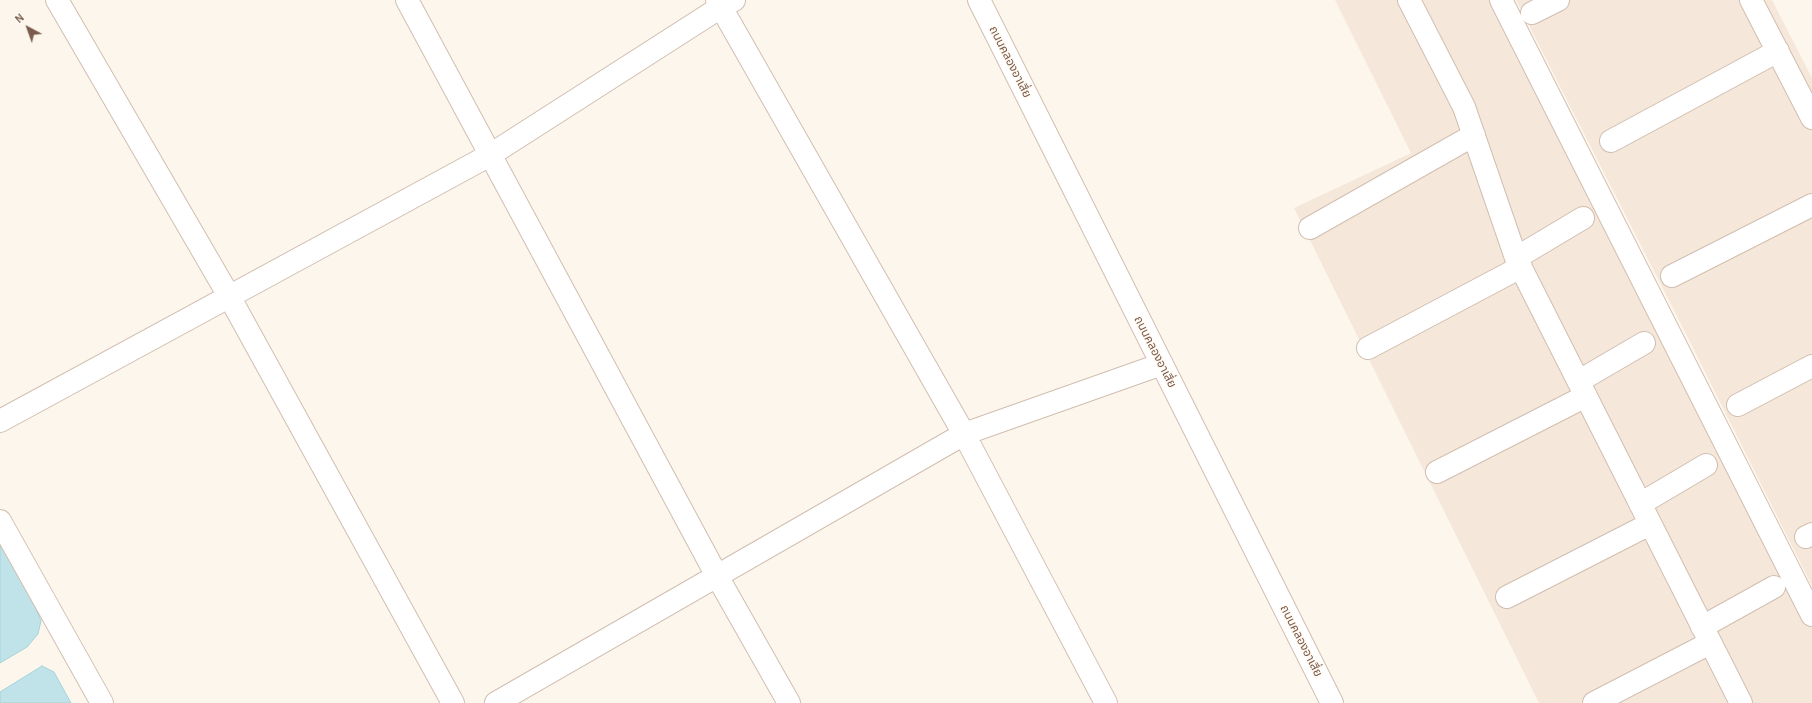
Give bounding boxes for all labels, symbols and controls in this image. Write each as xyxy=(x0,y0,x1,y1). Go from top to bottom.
north arrow xyxy=(8,8,48,48)
text: N xyxy=(13,11,27,26)
street label: ถนนคลองอาเสี่ย xyxy=(986,24,1034,100)
street label: ถนนคลองอาเสี่ย xyxy=(1131,314,1179,390)
street label: ถนนคลองอาเสี่ย xyxy=(1277,603,1325,679)

